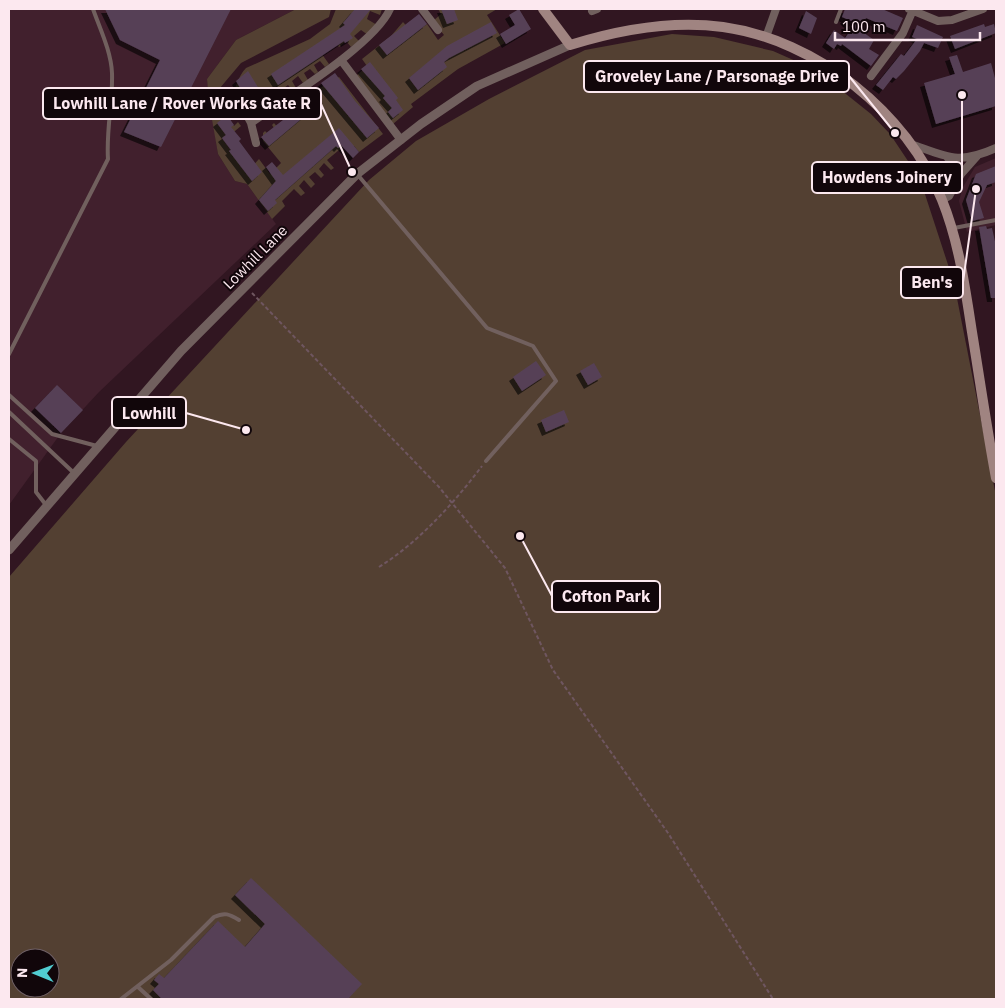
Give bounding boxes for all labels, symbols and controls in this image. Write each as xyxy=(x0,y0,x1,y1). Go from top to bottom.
scale bar xyxy=(835,10,980,42)
text: 100 m xyxy=(842,17,886,36)
callout: Groveley Lane / Parsonage Drive xyxy=(584,61,849,92)
text: Groveley Lane / Parsonage Drive xyxy=(595,66,839,86)
callout: Lowhill Lane / Rover Works Gate R xyxy=(43,88,321,119)
text: Lowhill Lane / Rover Works Gate R xyxy=(53,93,311,113)
callout: Howdens Joinery xyxy=(812,162,962,193)
text: Howdens Joinery xyxy=(822,167,952,187)
street label: Lowhill Lane xyxy=(219,221,291,293)
callout: Ben's xyxy=(901,267,963,298)
text: Ben's xyxy=(911,272,953,292)
callout: Lowhill xyxy=(112,397,186,428)
text: Lowhill xyxy=(122,403,176,423)
callout: Cofton Park xyxy=(552,581,660,612)
text: Cofton Park xyxy=(562,586,651,606)
north arrow xyxy=(10,948,60,998)
text: N xyxy=(13,968,31,978)

